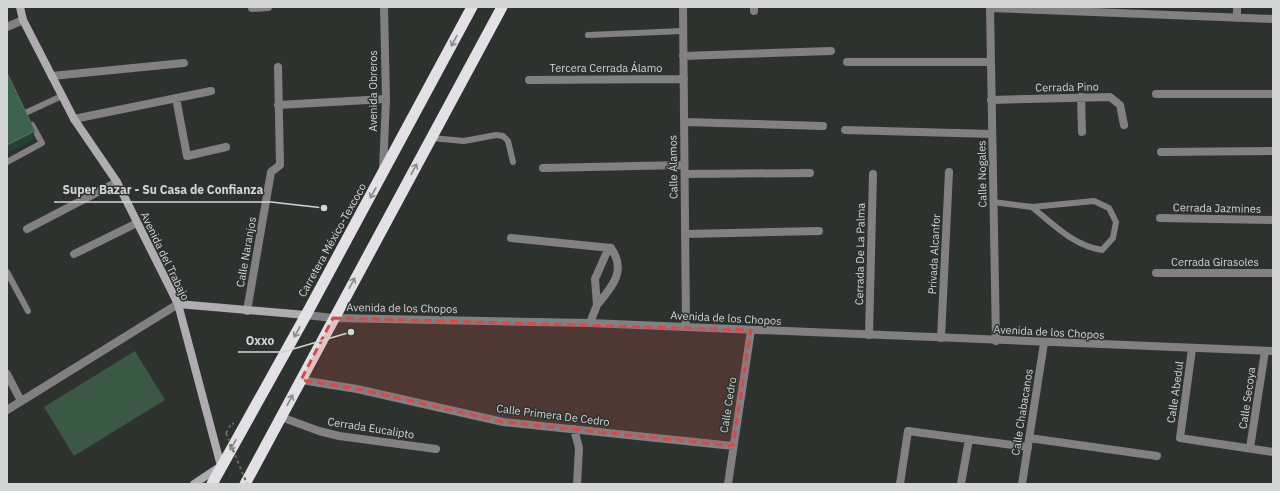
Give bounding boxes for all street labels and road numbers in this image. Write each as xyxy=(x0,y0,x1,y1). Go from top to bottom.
street label: Avenida Obreros xyxy=(366,50,380,132)
street label: Tercera Cerrada Álamo xyxy=(550,61,662,75)
street label: Cerrada Pino xyxy=(1035,79,1099,95)
street label: Calle Álamos xyxy=(665,135,681,199)
street label: Calle Nogales xyxy=(974,140,990,208)
street label: Carretera México-Texcoco xyxy=(295,181,369,299)
street label: Cerrada Jazmines xyxy=(1173,200,1261,216)
street label: Cerrada De La Palma xyxy=(852,203,868,305)
street label: Avenida del Trabajo xyxy=(137,209,193,303)
street label: Privada Alcanfor xyxy=(925,213,943,295)
street label: Calle Naranjos xyxy=(233,216,259,288)
street label: Cerrada Girasoles xyxy=(1171,255,1259,269)
street label: Avenida de los Chopos xyxy=(346,300,458,316)
street label: Avenida de los Chopos xyxy=(670,308,782,328)
street label: Avenida de los Chopos xyxy=(993,322,1105,342)
street label: Calle Abedul xyxy=(1164,360,1186,424)
street label: Calle Secoya xyxy=(1236,366,1258,430)
street label: Calle Chabacanos xyxy=(1008,368,1036,456)
street label: Calle Cedro xyxy=(717,376,739,434)
street label: Calle Primera De Cedro xyxy=(496,401,610,429)
street label: Cerrada Eucalipto xyxy=(327,414,415,442)

